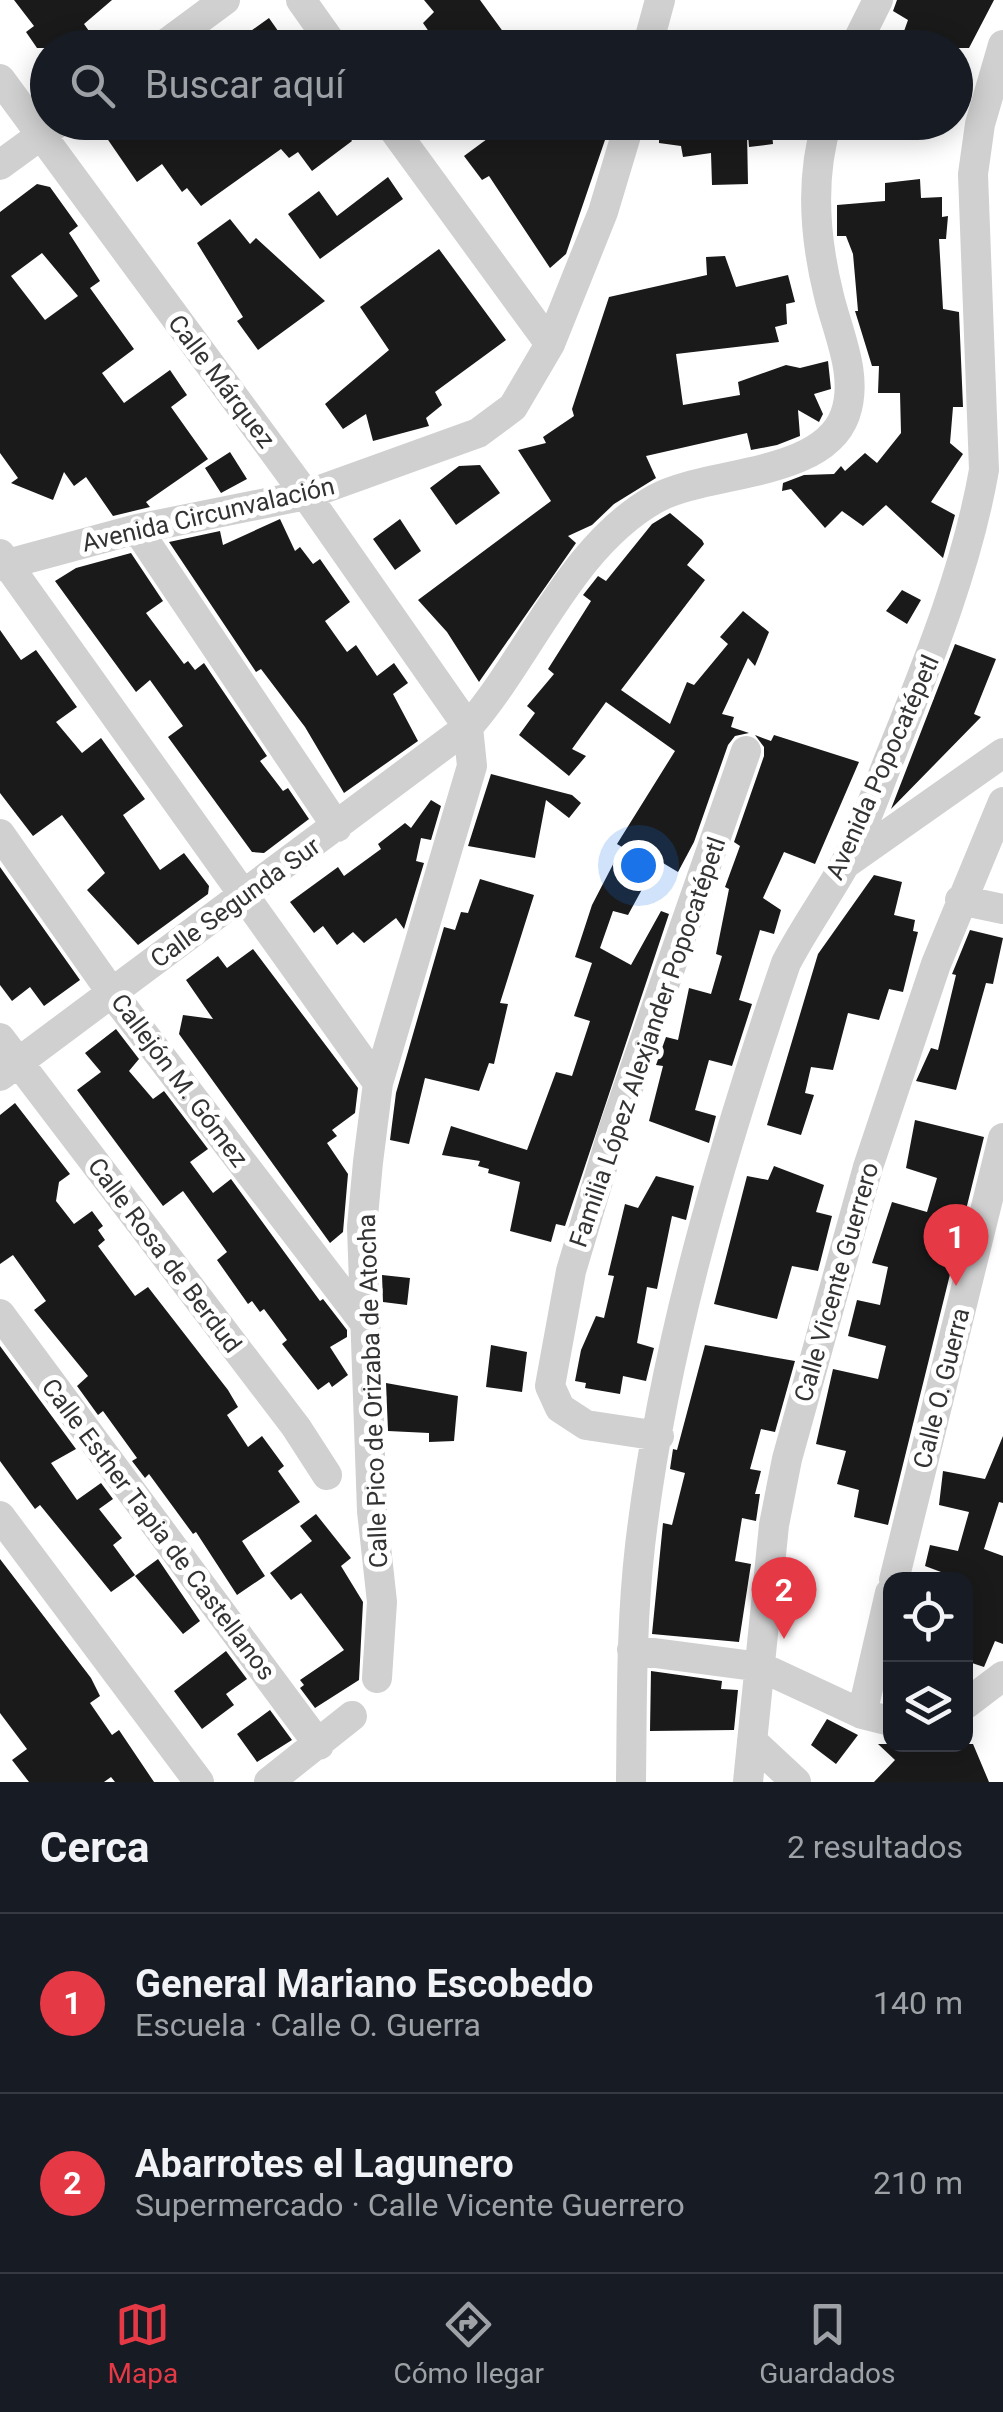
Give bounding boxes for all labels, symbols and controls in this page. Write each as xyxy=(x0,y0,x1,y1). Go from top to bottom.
search box xyxy=(30,30,973,140)
icon: search xyxy=(65,58,120,113)
text: Buscar aquí xyxy=(145,63,345,107)
street label: Calle Márquez xyxy=(162,309,281,453)
street label: Avenida Circunvalación xyxy=(79,471,337,558)
street label: Avenida Popocatépetl xyxy=(820,651,945,884)
street label: Calle Segunda Sur xyxy=(145,831,326,974)
street label: Familia López Alexjander Popocatépetl xyxy=(563,833,731,1251)
your location xyxy=(613,840,664,891)
street label: Callejón M. Gómez xyxy=(105,988,254,1172)
street label: Calle Rosa de Berdud xyxy=(82,1152,247,1358)
street label: Calle Vicente Guerrero xyxy=(788,1159,885,1405)
pin: 1 xyxy=(924,1204,988,1286)
street label: Calle Pico de Orizaba de Atocha xyxy=(352,1213,393,1569)
street label: Calle O. Guerra xyxy=(908,1305,975,1471)
street label: Calle Esther Tapia de Castellanos xyxy=(36,1373,281,1686)
pin: 2 xyxy=(752,1556,816,1639)
map controls xyxy=(883,1572,973,1752)
button: locate xyxy=(883,1572,973,1662)
button: layers xyxy=(883,1662,973,1752)
text: Cerca xyxy=(40,1823,150,1872)
text: 2 resultados xyxy=(787,1828,963,1866)
text: General Mariano Escobedo xyxy=(135,1962,593,2006)
text: 1 xyxy=(63,1984,82,2022)
text: 140 m xyxy=(873,1984,963,2022)
text: Escuela · Calle O. Guerra xyxy=(135,2006,481,2044)
text: Abarrotes el Lagunero xyxy=(135,2142,514,2186)
text: 2 xyxy=(63,2164,82,2202)
text: 210 m xyxy=(873,2164,963,2202)
text: Supermercado · Calle Vicente Guerrero xyxy=(135,2186,685,2224)
tab: Mapa xyxy=(108,2297,178,2390)
tab: Cómo llegar xyxy=(393,2297,544,2390)
tab: Guardados xyxy=(759,2297,895,2390)

